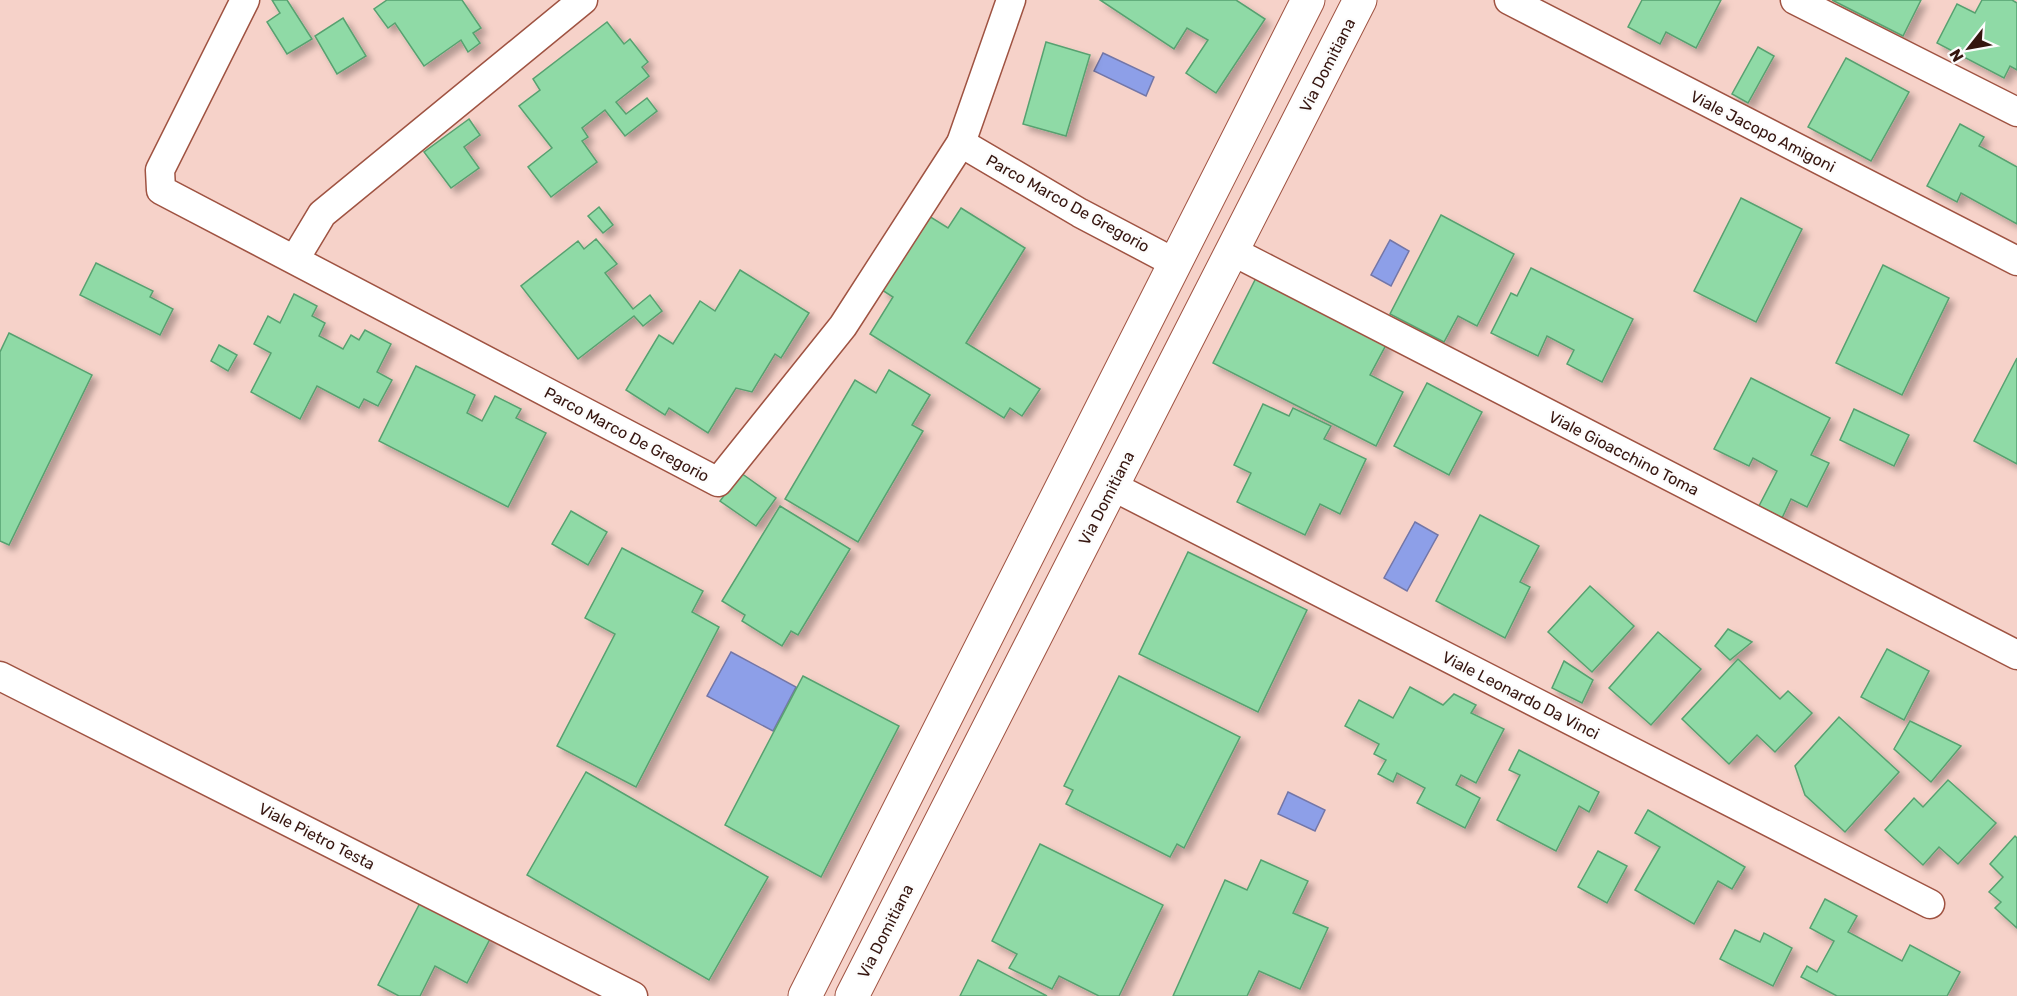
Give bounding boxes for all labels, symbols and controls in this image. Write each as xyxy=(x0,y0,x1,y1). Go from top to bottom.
street label: Via Domitiana xyxy=(1296,15,1359,115)
north arrow xyxy=(1939,18,1999,78)
text: N xyxy=(1945,46,1968,65)
street label: Viale Jacopo Amigoni xyxy=(1687,87,1838,176)
street label: Parco Marco De Gregorio xyxy=(983,151,1153,256)
street label: Parco Marco De Gregorio xyxy=(541,383,712,486)
street label: Viale Gioacchino Toma xyxy=(1545,407,1702,500)
street label: Via Domitiana xyxy=(1075,448,1138,548)
street label: Viale Leonardo Da Vinci xyxy=(1439,647,1603,743)
street label: Viale Pietro Testa xyxy=(256,799,378,874)
street label: Via Domitiana xyxy=(854,881,917,981)

